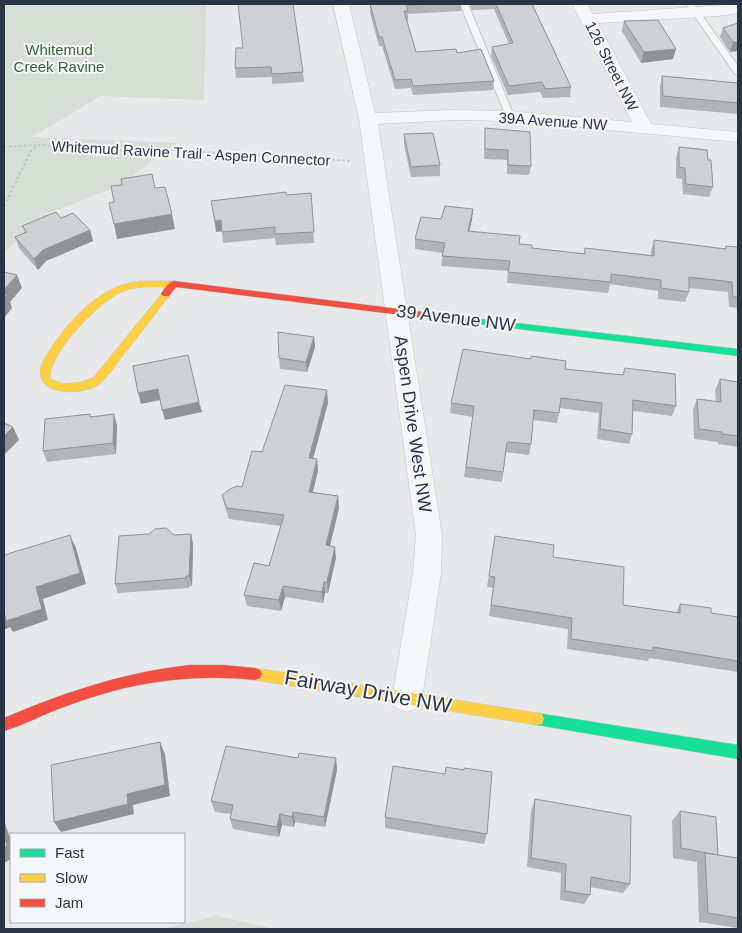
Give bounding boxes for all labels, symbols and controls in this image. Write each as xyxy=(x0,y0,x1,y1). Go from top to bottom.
street label: 126 Street NW xyxy=(582,18,642,114)
park label: Whitemud Creek Ravine xyxy=(14,41,104,75)
street label: 39A Avenue NW xyxy=(498,109,609,133)
street label: Whitemud Ravine Trail - Aspen Connector xyxy=(51,137,331,169)
street label: 39 Avenue NW xyxy=(395,301,517,335)
street label: Aspen Drive West NW xyxy=(391,334,435,514)
street label: Fairway Drive NW xyxy=(283,665,453,717)
legend xyxy=(10,833,185,923)
text: Fast xyxy=(55,844,85,861)
text: Slow xyxy=(55,869,88,886)
text: Jam xyxy=(55,894,83,911)

